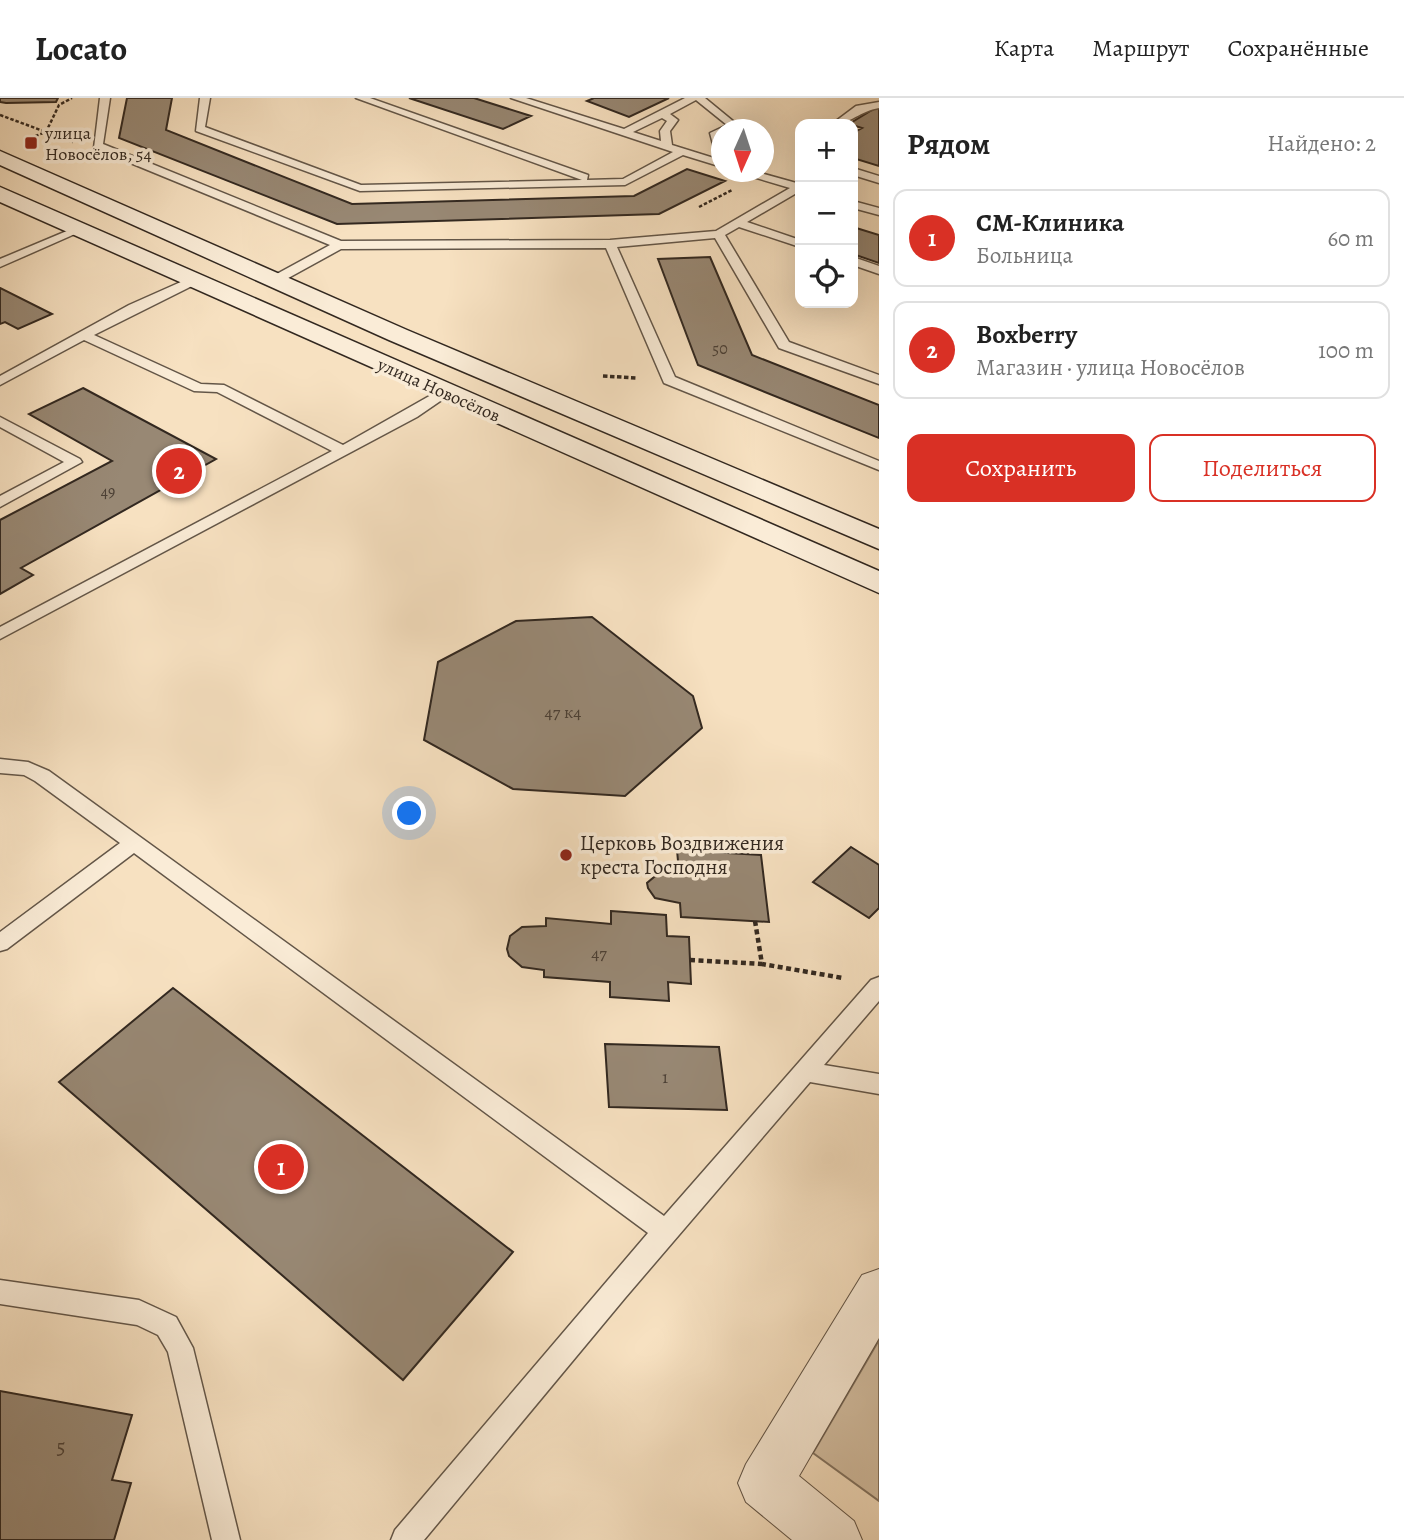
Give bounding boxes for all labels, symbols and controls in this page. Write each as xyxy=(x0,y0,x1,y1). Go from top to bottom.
text: Locato xyxy=(35,26,127,71)
text: Карта xyxy=(994,32,1054,64)
text: Маршрут xyxy=(1092,32,1190,64)
text: Сохранённые xyxy=(1228,32,1369,64)
north arrow xyxy=(711,119,774,182)
map controls xyxy=(795,119,858,308)
button: + xyxy=(795,119,858,182)
place label: улица Новосёлов, 54 xyxy=(44,121,152,166)
text: Рядом xyxy=(907,124,990,164)
text: Найдено: 2 xyxy=(1267,128,1376,159)
marker: улица Новосёлов, 54 xyxy=(23,135,39,151)
button: − xyxy=(795,182,858,245)
text: СМ-Клиника xyxy=(976,205,1124,240)
text: 1 xyxy=(928,223,936,254)
text: 60 m xyxy=(1327,223,1374,254)
text: Больница xyxy=(976,240,1073,271)
button: locate xyxy=(795,245,858,308)
text: Boxberry xyxy=(976,317,1077,352)
text: 2 xyxy=(926,335,938,366)
text: 100 m xyxy=(1318,335,1374,366)
house number: 50 xyxy=(712,338,728,360)
street label: улица Новосёлов xyxy=(373,352,504,428)
text: Магазин · улица Новосёлов xyxy=(976,352,1245,383)
button: Сохранить xyxy=(907,434,1135,502)
button: Поделиться xyxy=(1149,434,1376,502)
pin: 2 xyxy=(156,445,202,497)
house number: 49 xyxy=(101,481,115,503)
house number: 47 к4 xyxy=(545,700,581,724)
your location xyxy=(392,796,426,830)
place label: Церковь Воздвижения креста Господня xyxy=(580,829,784,881)
marker: Церковь Воздвижения креста Господня xyxy=(558,847,574,863)
house number: 47 xyxy=(591,941,607,965)
house number: 1 xyxy=(662,1065,668,1089)
pin: 1 xyxy=(258,1141,304,1193)
house number: 5 xyxy=(56,1433,66,1461)

